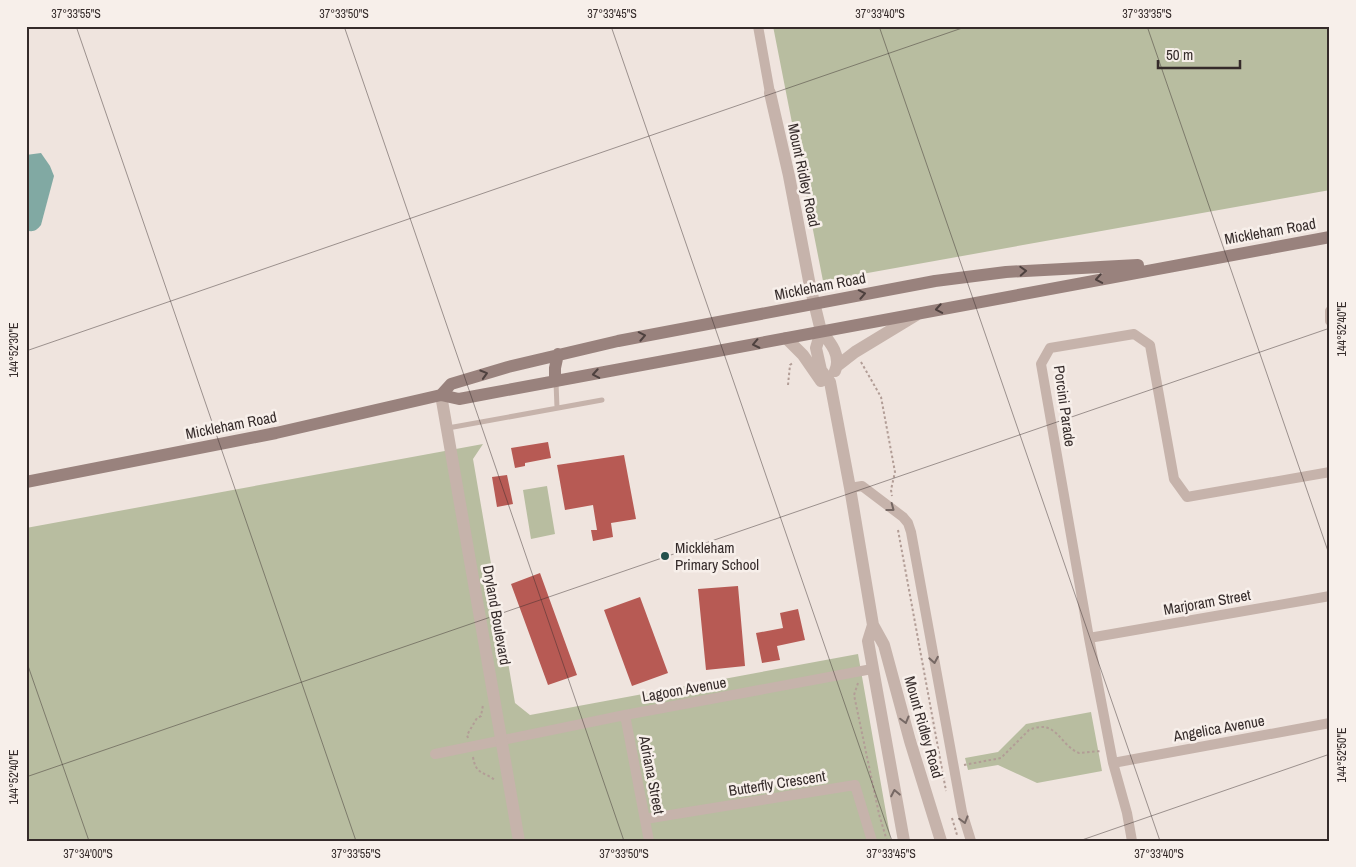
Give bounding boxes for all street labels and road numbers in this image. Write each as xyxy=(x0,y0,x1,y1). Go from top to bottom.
street label: Mount Ridley Road xyxy=(783,121,825,229)
street label: Mickleham Road xyxy=(1223,213,1317,249)
street label: Mickleham Road xyxy=(773,267,867,305)
street label: Porcini Parade xyxy=(1049,364,1081,448)
street label: Mickleham Road xyxy=(184,406,278,444)
street label: Dryland Boulevard xyxy=(478,563,516,667)
street label: Marjoram Street xyxy=(1162,584,1253,620)
street label: Lagoon Avenue xyxy=(640,671,728,707)
street label: Mount Ridley Road xyxy=(899,673,949,781)
street label: Angelica Avenue xyxy=(1171,710,1266,747)
street label: Adriana Street xyxy=(634,733,670,817)
street label: Butterfly Crescent xyxy=(727,765,827,801)

